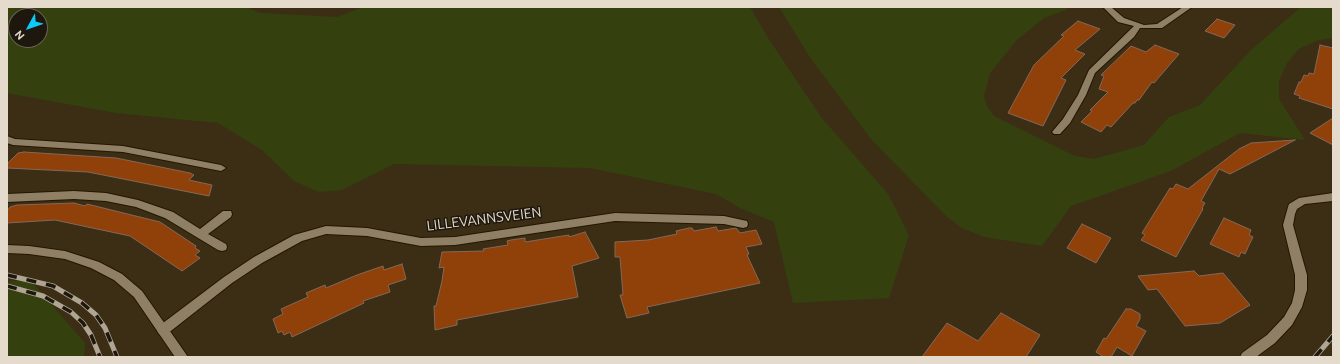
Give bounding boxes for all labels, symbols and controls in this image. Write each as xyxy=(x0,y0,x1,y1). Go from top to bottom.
north arrow xyxy=(8,8,48,48)
text: N xyxy=(12,28,27,42)
street label: LILLEVANNSVEIEN xyxy=(426,204,542,234)

